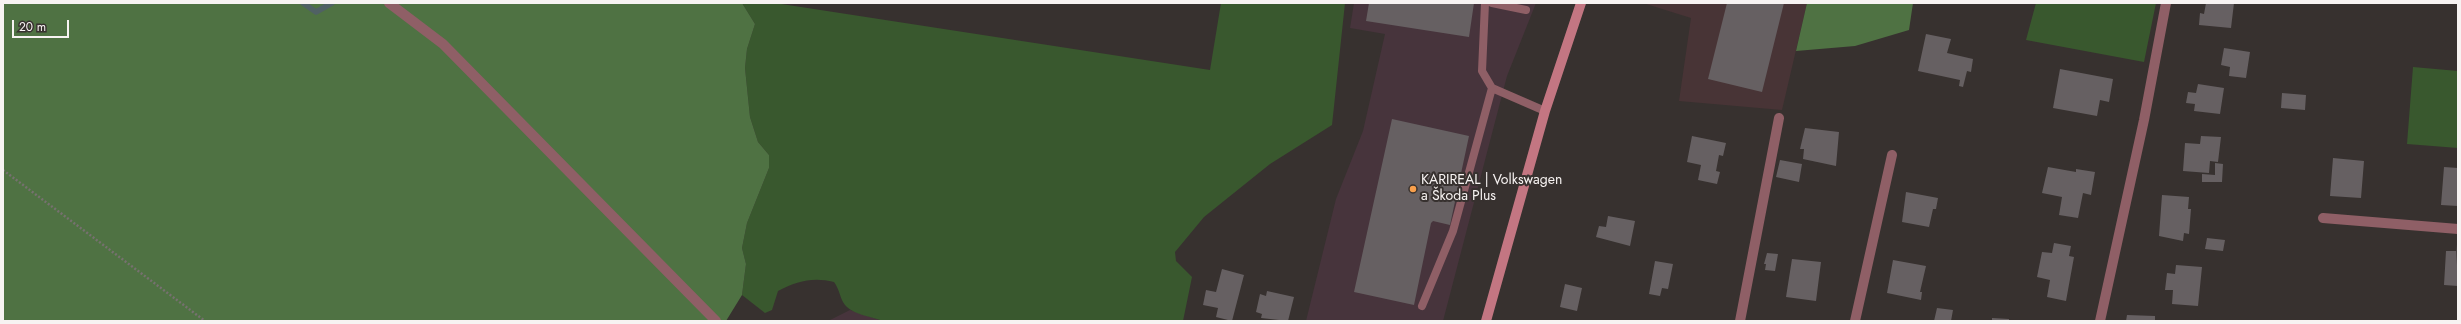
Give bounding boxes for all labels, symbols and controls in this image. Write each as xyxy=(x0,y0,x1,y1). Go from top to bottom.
scale bar xyxy=(14,12,71,38)
text: 20 m xyxy=(19,18,46,36)
place label: KARIREAL | Volkswagen a Škoda Plus xyxy=(1421,173,1562,206)
marker: KARIREAL | Volkswagen a Škoda Plus xyxy=(1408,184,1418,194)

